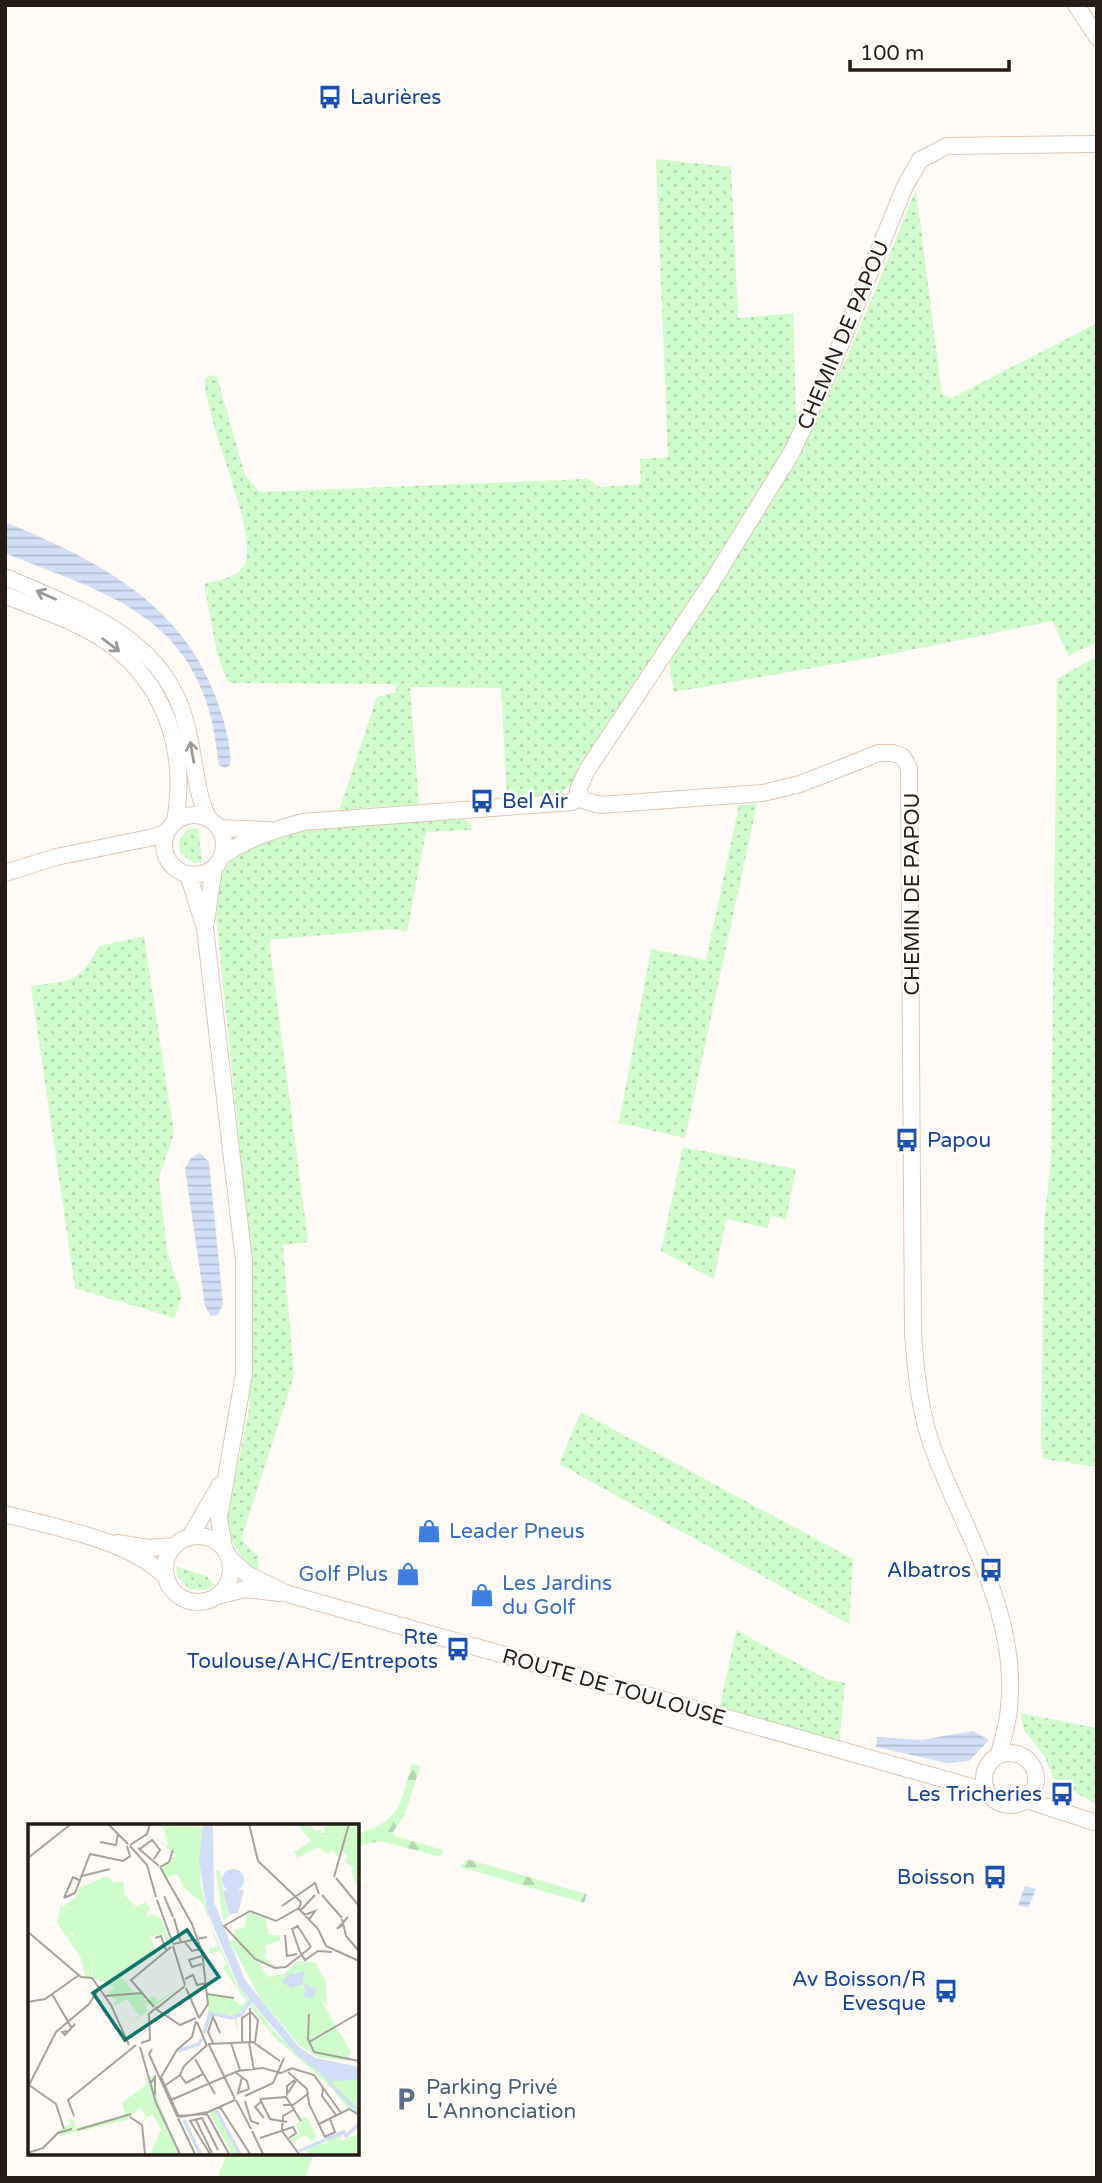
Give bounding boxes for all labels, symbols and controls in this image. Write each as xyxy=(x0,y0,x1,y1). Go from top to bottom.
scale bar xyxy=(850,28,1009,72)
text: 100 m xyxy=(860,41,924,66)
bus stop icon: Laurières xyxy=(316,83,344,111)
place label: Laurières xyxy=(350,85,441,110)
street label: CHEMIN DE PAPOU xyxy=(792,237,895,434)
one-way arrow xyxy=(36,588,57,601)
one-way arrow xyxy=(101,638,120,652)
one-way arrow xyxy=(185,741,198,764)
bus stop icon: Bel Air xyxy=(468,787,496,815)
place label: Bel Air xyxy=(502,789,568,814)
street label: CHEMIN DE PAPOU xyxy=(900,792,925,996)
bus stop icon: Papou xyxy=(893,1126,921,1154)
place label: Papou xyxy=(927,1128,991,1153)
shop icon: Leader Pneus xyxy=(415,1517,443,1545)
place label: Leader Pneus xyxy=(449,1519,585,1544)
bus stop icon: Albatros xyxy=(977,1556,1005,1584)
place label: Albatros xyxy=(887,1558,971,1583)
shop icon: Golf Plus xyxy=(394,1560,422,1588)
place label: Golf Plus xyxy=(299,1562,388,1587)
place label: Les Jardins du Golf xyxy=(502,1571,612,1620)
shop icon: Les Jardins du Golf xyxy=(468,1581,496,1609)
place label: Rte Toulouse/AHC/Entrepots xyxy=(187,1625,438,1674)
bus stop icon: Rte Toulouse/AHC/Entrepots xyxy=(444,1635,472,1663)
street label: ROUTE DE TOULOUSE xyxy=(499,1644,728,1731)
bus stop icon: Les Tricheries xyxy=(1048,1780,1076,1808)
place label: Les Tricheries xyxy=(907,1782,1042,1807)
inset map xyxy=(28,1824,359,2155)
bus stop icon: Boisson xyxy=(981,1863,1009,1891)
place label: Boisson xyxy=(897,1865,975,1890)
place label: Av Boisson/R Evesque xyxy=(792,1967,926,2016)
bus stop icon: Av Boisson/R Evesque xyxy=(932,1977,960,2005)
place label: Parking Privé L'Annonciation xyxy=(426,2075,576,2124)
parking icon: Parking Privé L'Annonciation xyxy=(392,2085,420,2113)

